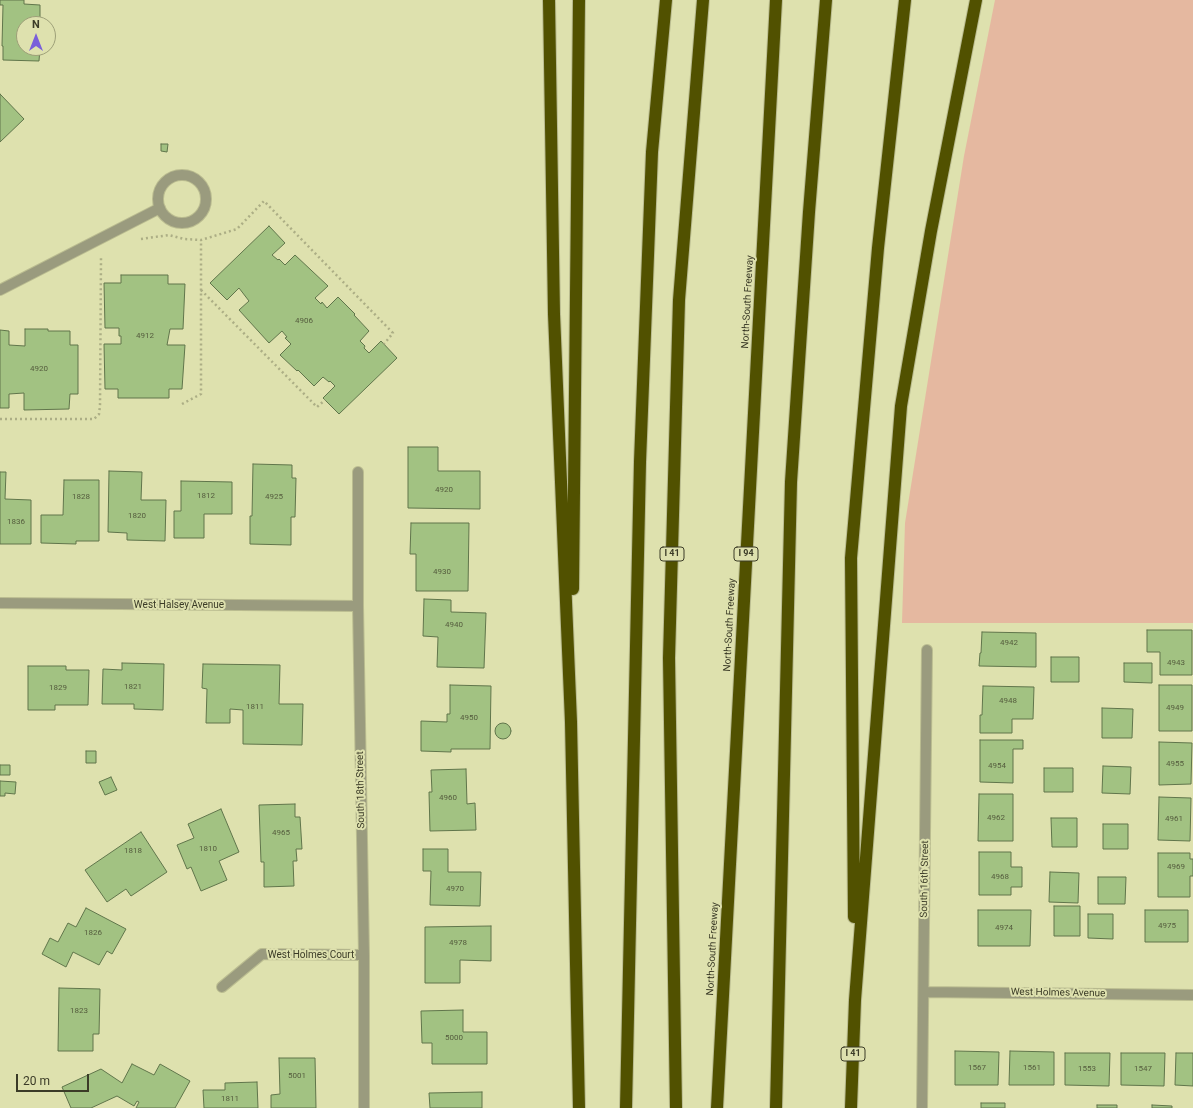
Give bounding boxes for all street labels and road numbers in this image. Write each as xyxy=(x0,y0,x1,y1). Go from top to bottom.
street label: North-South Freeway xyxy=(740,255,756,349)
road number: I 41 xyxy=(660,547,684,561)
road number: I 94 xyxy=(734,547,758,561)
street label: North-South Freeway xyxy=(722,578,738,672)
street label: West Halsey Avenue xyxy=(134,599,224,611)
street label: South 18th Street xyxy=(354,751,368,829)
street label: South 16th Street xyxy=(918,840,932,918)
street label: North-South Freeway xyxy=(705,902,721,996)
street label: West Holmes Court xyxy=(268,949,354,961)
street label: West Holmes Avenue xyxy=(1011,986,1105,1000)
road number: I 41 xyxy=(841,1047,865,1061)

